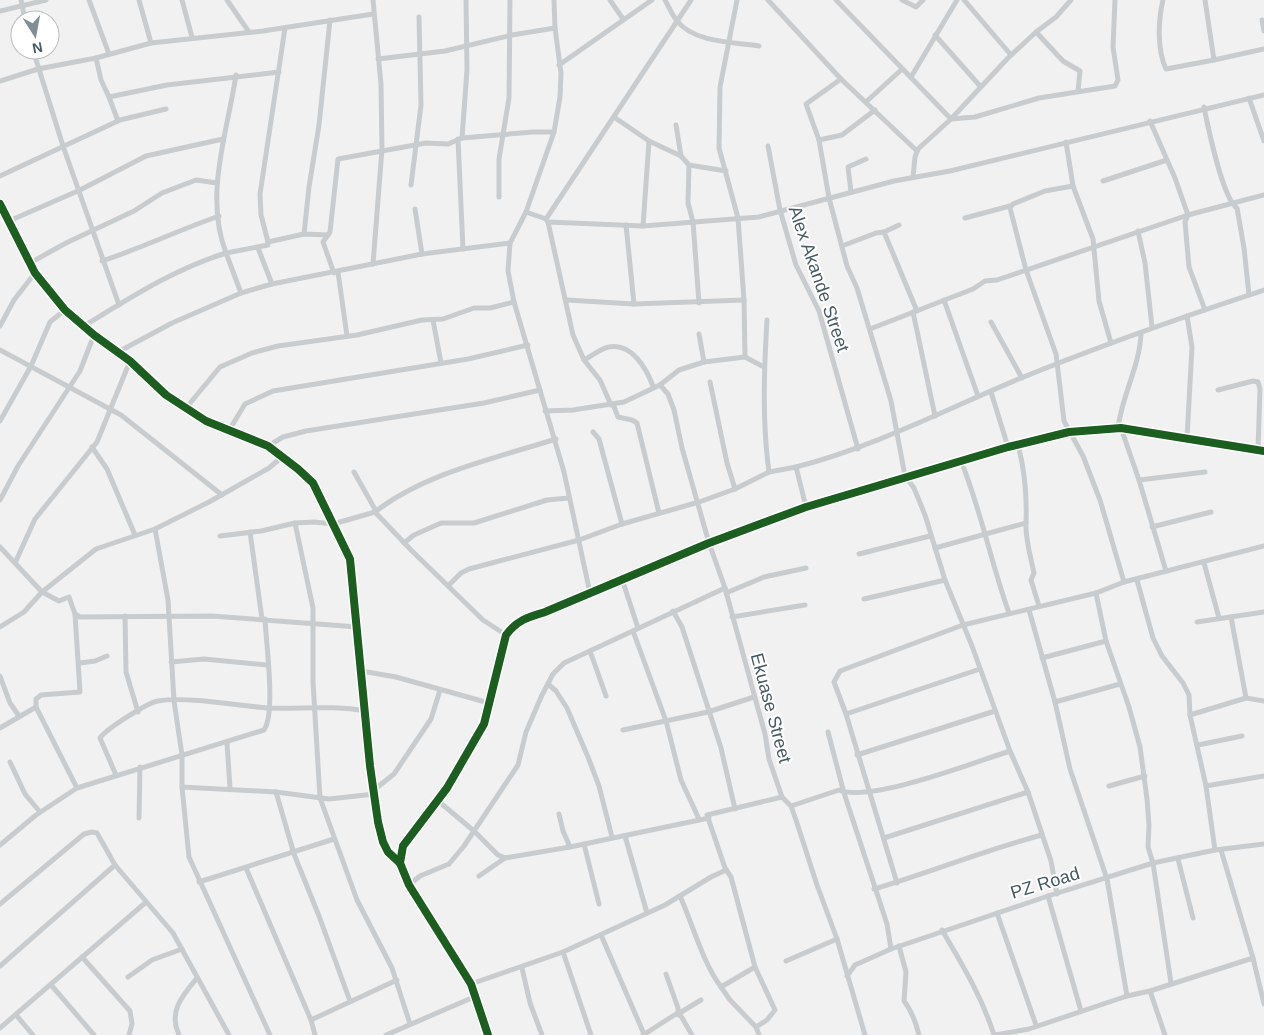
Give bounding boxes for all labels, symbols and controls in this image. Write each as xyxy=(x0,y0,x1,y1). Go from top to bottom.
north arrow xyxy=(10,10,60,60)
text: N xyxy=(31,39,44,57)
street label: Alex Akande Street xyxy=(785,203,853,355)
street label: Ekuase Street xyxy=(747,651,795,765)
street label: PZ Road xyxy=(1008,863,1082,903)

